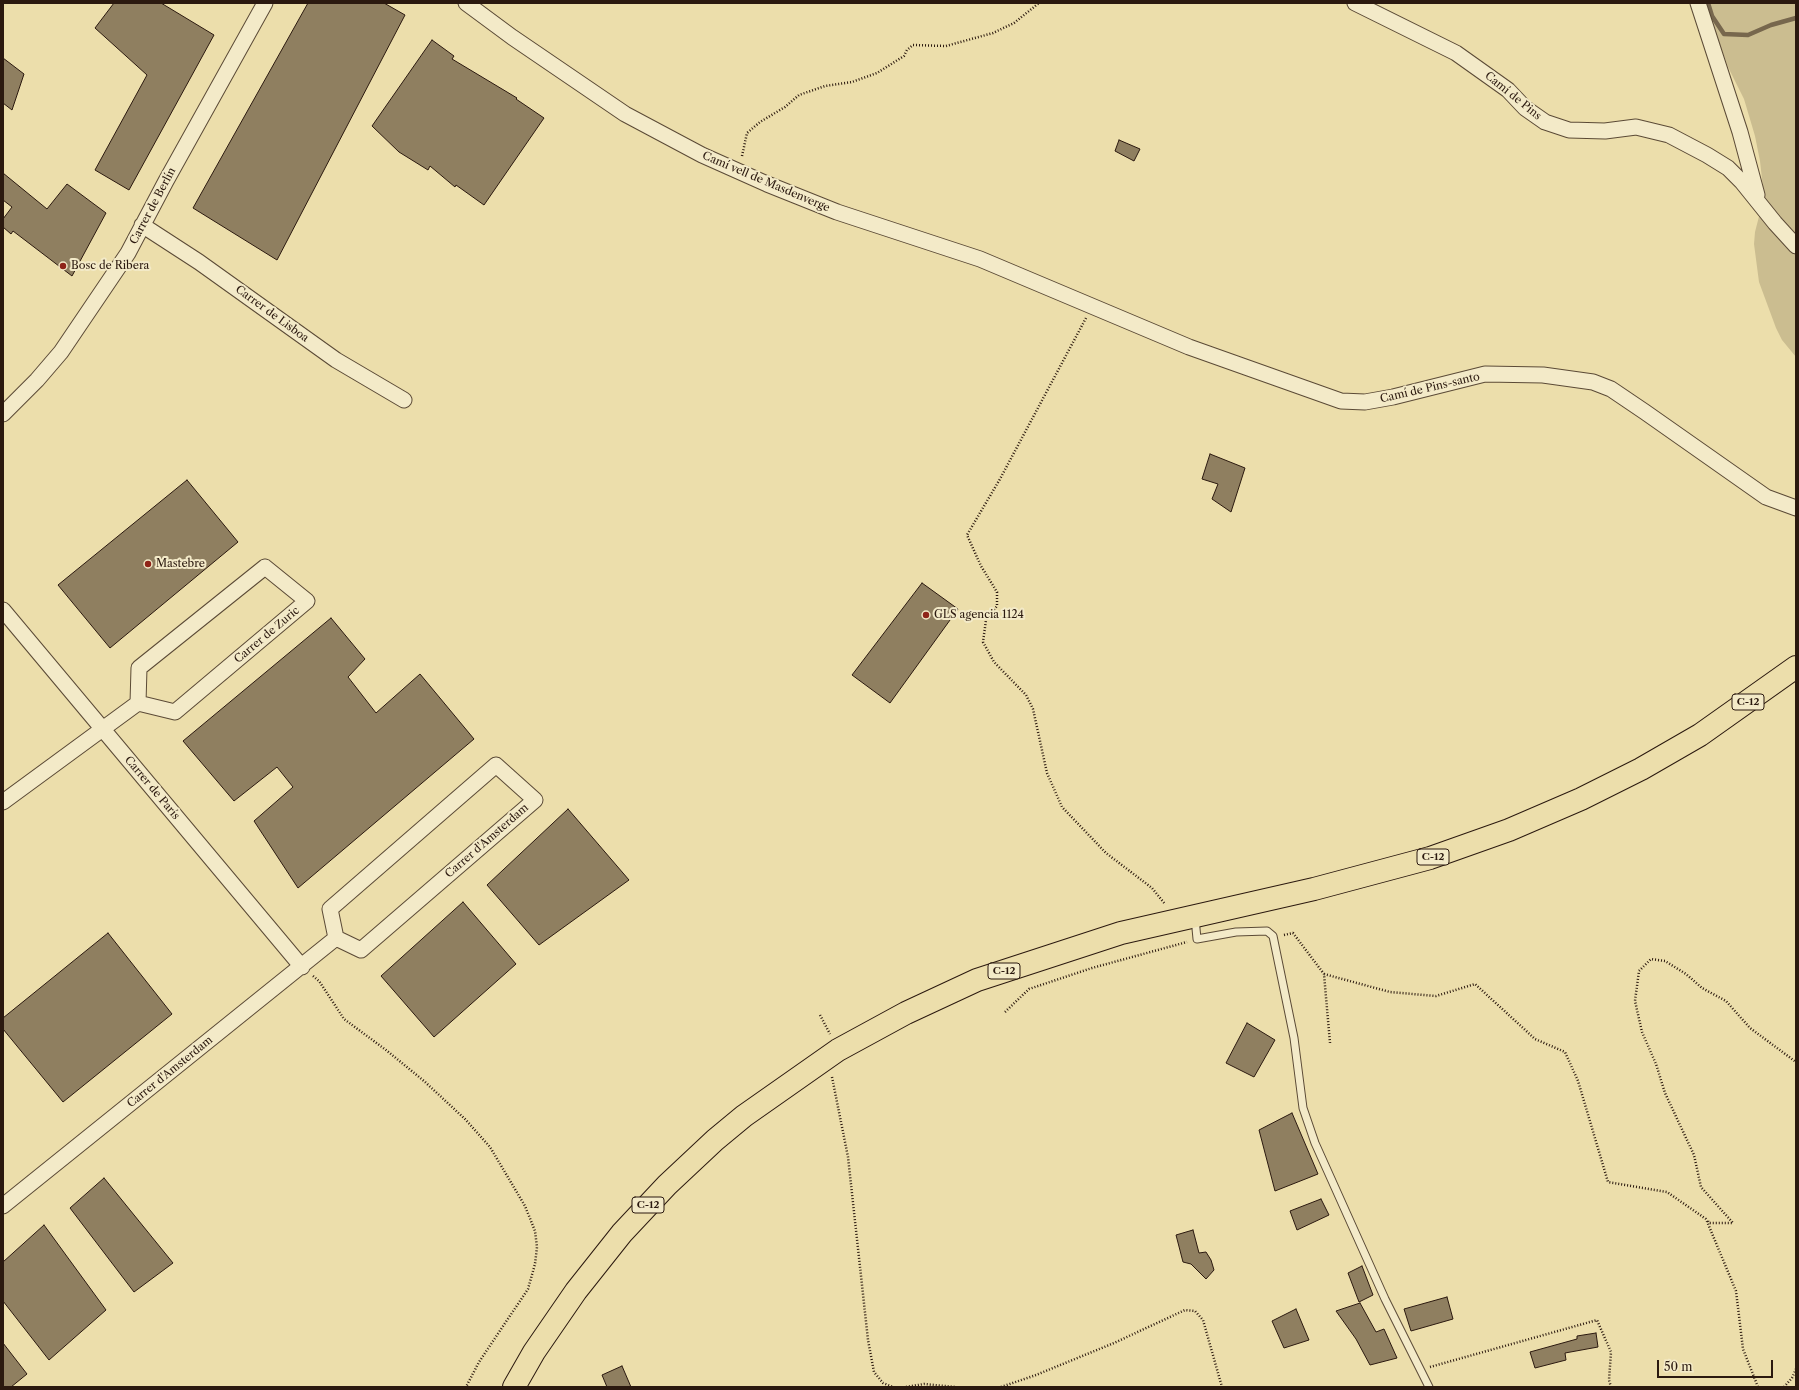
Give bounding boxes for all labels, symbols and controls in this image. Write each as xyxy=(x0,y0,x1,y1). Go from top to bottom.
street label: Camí de Pins xyxy=(1482,69,1544,123)
street label: Camí vell de Masdenverge xyxy=(700,149,832,215)
street label: Carrer de Berlín xyxy=(127,165,179,247)
place label: Bosc de Ribera xyxy=(71,259,149,273)
marker: Bosc de Ribera xyxy=(58,261,68,271)
street label: Carrer de Lisboa xyxy=(233,283,311,345)
street label: Camí de Pins-santo xyxy=(1379,370,1481,406)
place label: Mastebre xyxy=(156,557,205,571)
marker: Mastebre xyxy=(143,559,153,569)
street label: Carrer de Zuric xyxy=(232,604,302,666)
place label: GLS agencia 1124 xyxy=(934,608,1024,622)
marker: GLS agencia 1124 xyxy=(921,610,931,620)
road number: C-12 xyxy=(1732,694,1764,710)
street label: Carrer de París xyxy=(122,754,182,822)
street label: Carrer d'Amsterdam xyxy=(443,801,531,881)
road number: C-12 xyxy=(1417,849,1449,865)
road number: C-12 xyxy=(988,963,1020,979)
street label: Carrer d'Amsterdam xyxy=(125,1034,215,1110)
road number: C-12 xyxy=(632,1197,664,1213)
scale bar xyxy=(1659,1352,1775,1378)
text: 50 m xyxy=(1664,1359,1693,1374)

